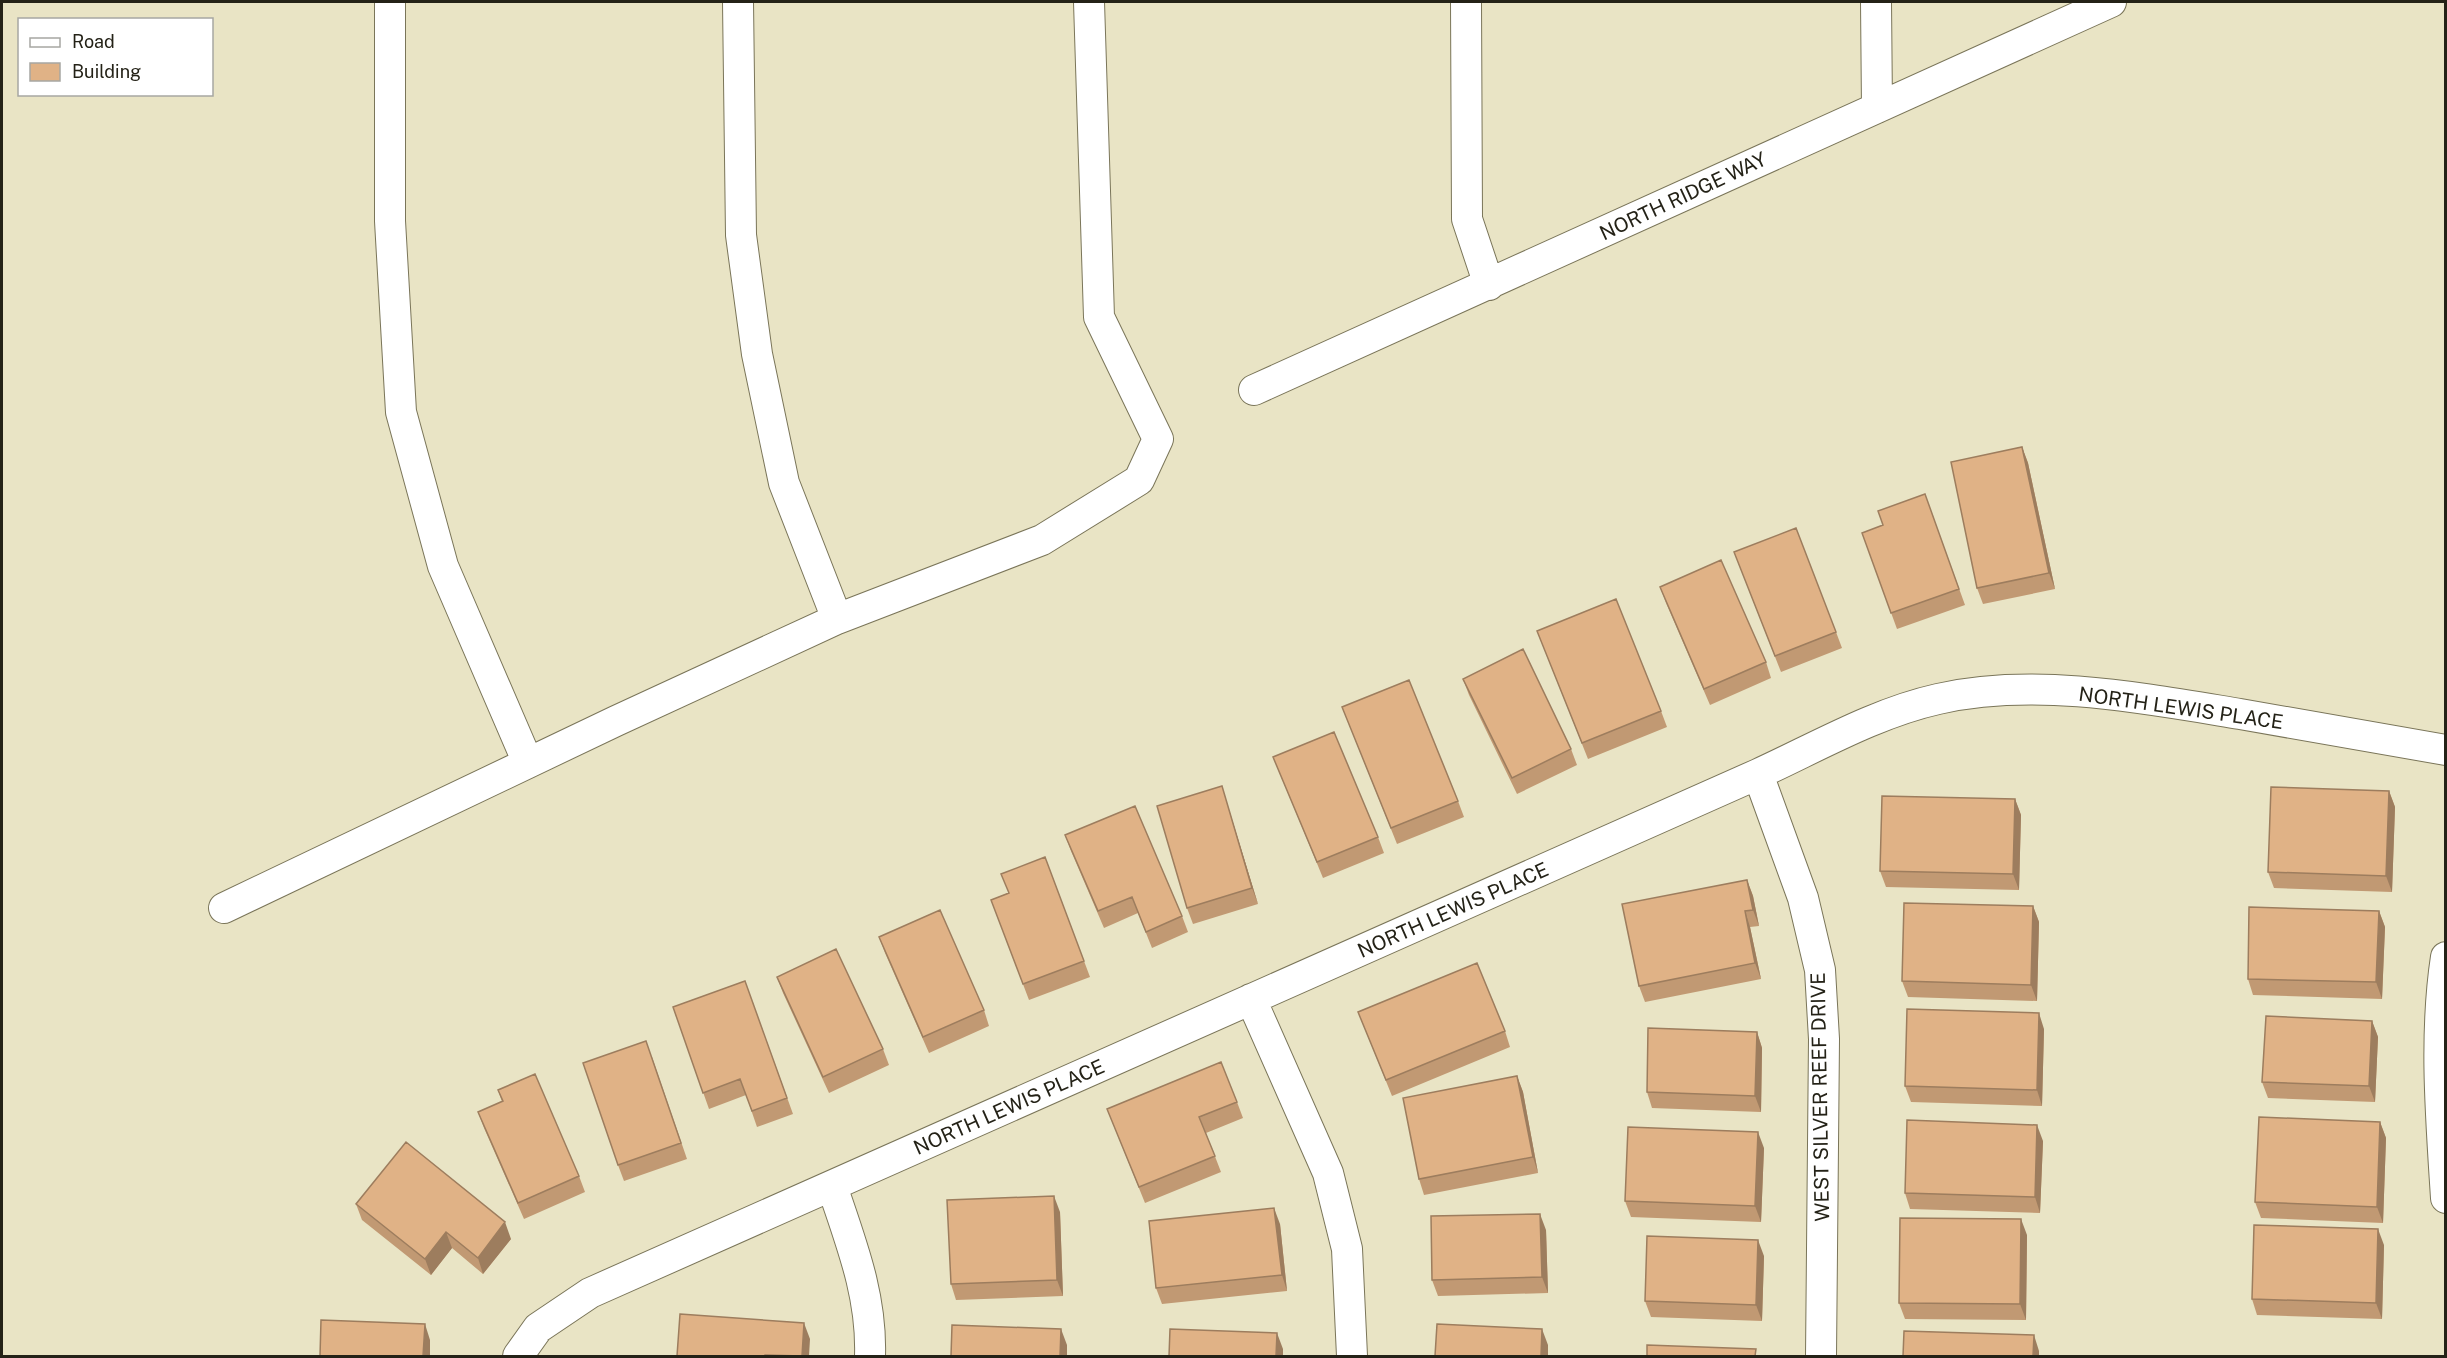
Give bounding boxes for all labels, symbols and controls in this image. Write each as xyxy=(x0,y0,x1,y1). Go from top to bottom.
legend xyxy=(18,18,213,96)
text: Road xyxy=(72,31,115,52)
text: Building xyxy=(72,61,141,82)
street label: NORTH RIDGE WAY xyxy=(1596,147,1770,245)
street label: NORTH LEWIS PLACE xyxy=(2077,682,2285,734)
street label: NORTH LEWIS PLACE xyxy=(1354,857,1552,963)
street label: WEST SILVER REEF DRIVE xyxy=(1806,972,1834,1222)
street label: NORTH LEWIS PLACE xyxy=(910,1054,1108,1160)

